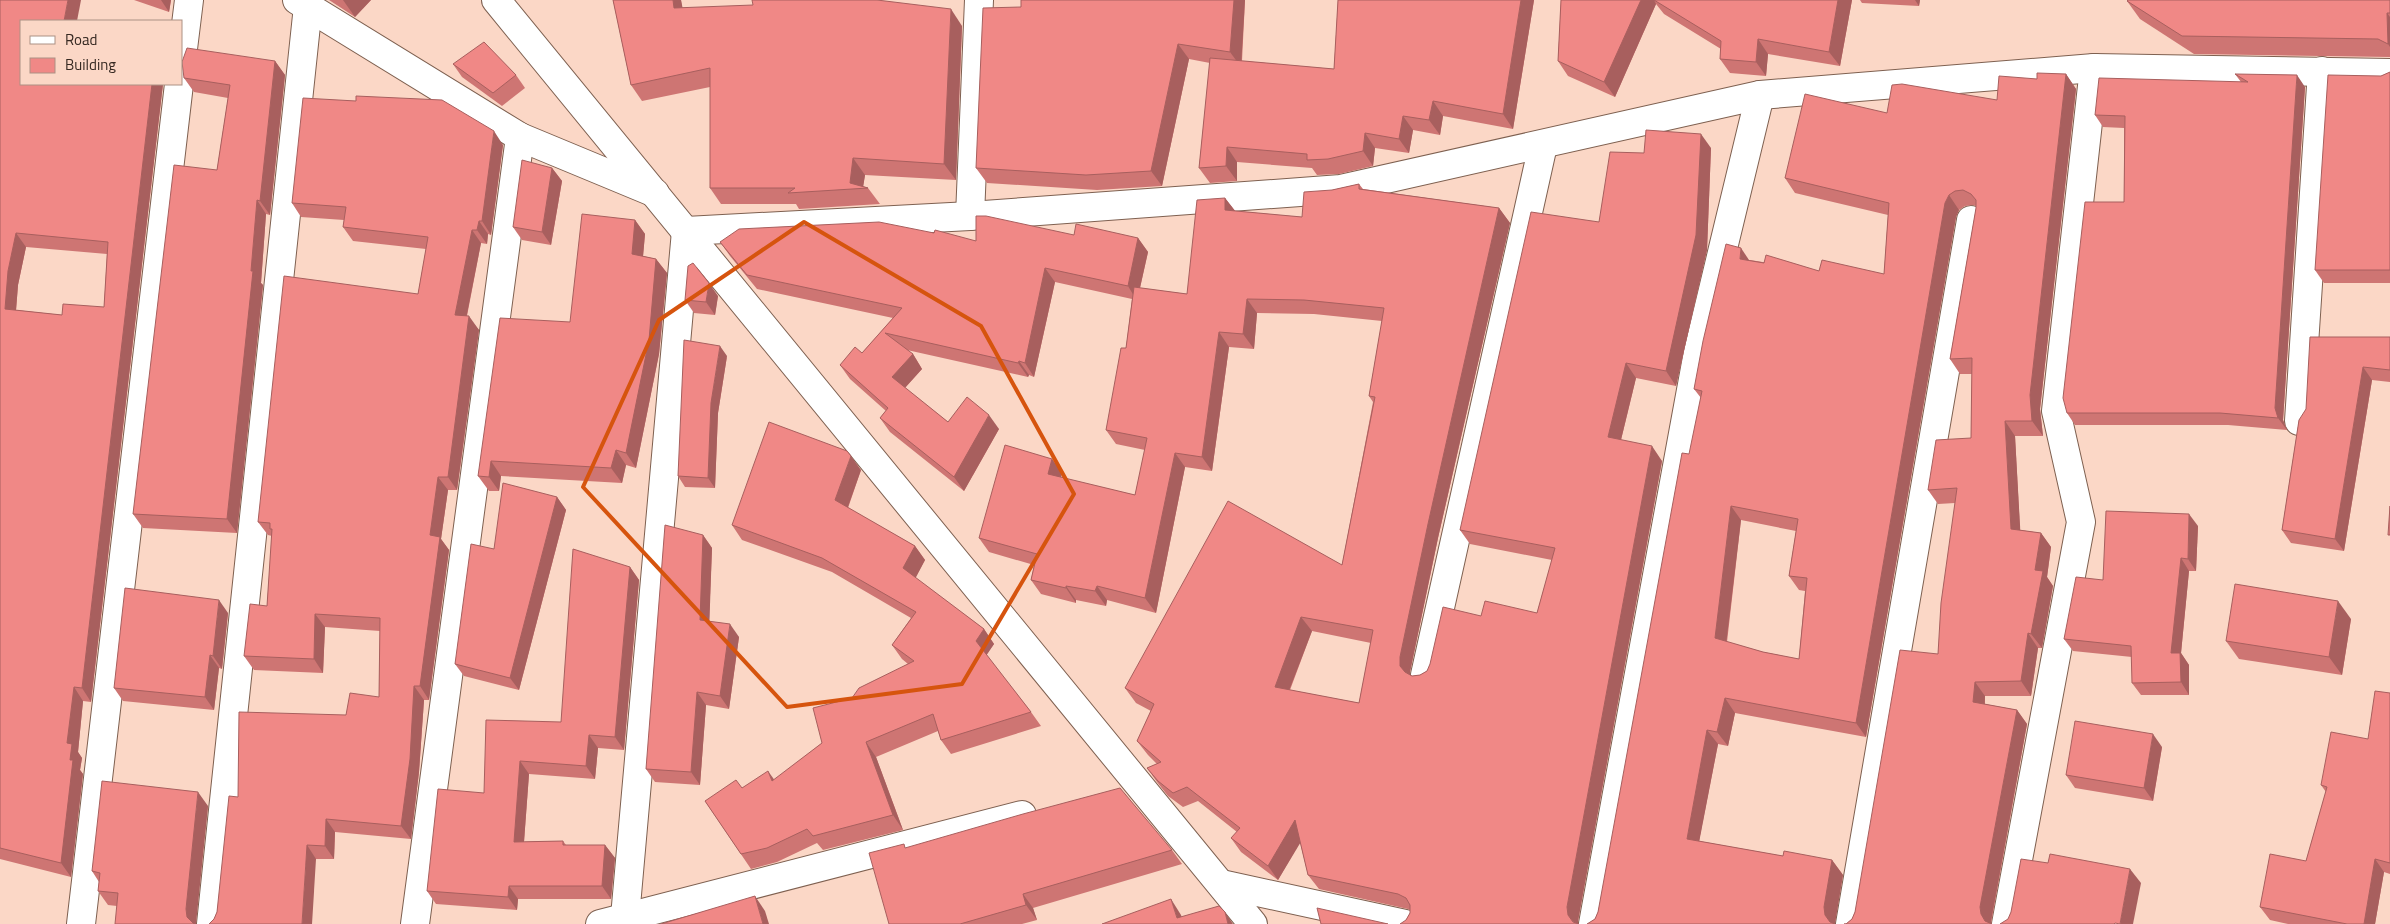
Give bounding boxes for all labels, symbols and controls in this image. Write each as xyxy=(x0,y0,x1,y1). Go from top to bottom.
legend xyxy=(20,20,182,85)
text: Road xyxy=(65,28,97,51)
text: Building xyxy=(65,53,116,76)

